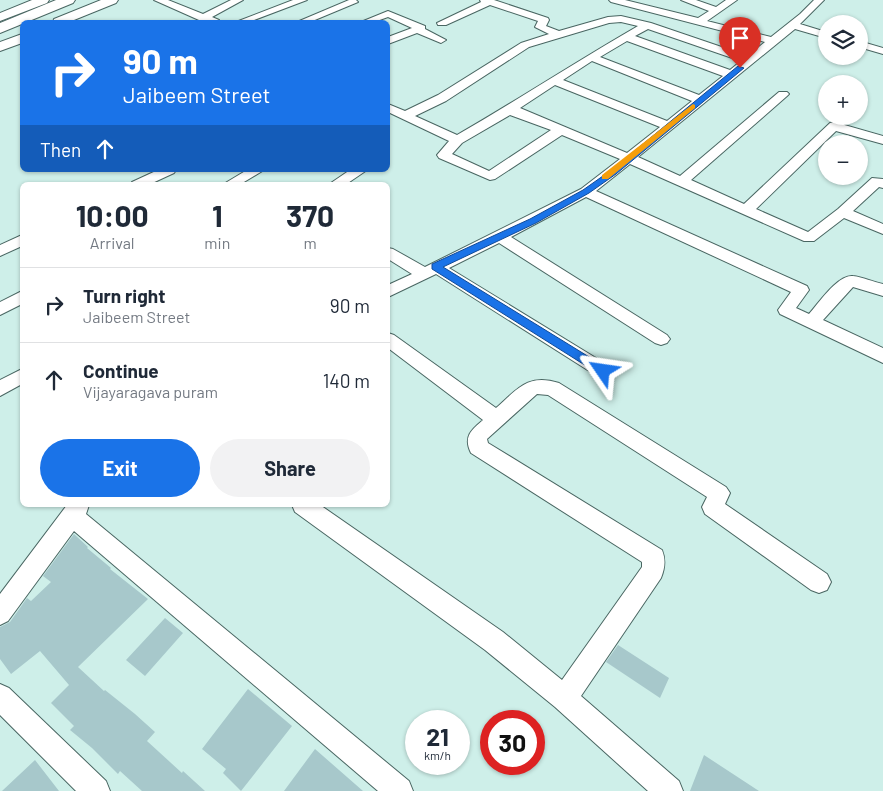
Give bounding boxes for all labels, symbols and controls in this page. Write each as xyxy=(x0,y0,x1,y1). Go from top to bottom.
map controls xyxy=(818,15,868,185)
button: layers xyxy=(818,15,868,65)
pin xyxy=(719,17,761,68)
icon: arrive xyxy=(726,24,754,52)
text: 90 m xyxy=(123,39,198,81)
icon: right xyxy=(40,40,105,105)
button: + xyxy=(818,75,868,125)
text: Jaibeem Street xyxy=(123,81,271,107)
icon: ahead xyxy=(91,135,119,163)
button: − xyxy=(818,135,868,185)
text: Then xyxy=(40,138,81,161)
text: 10:00 xyxy=(76,197,149,233)
text: 1 xyxy=(212,197,223,233)
text: 370 xyxy=(286,197,334,233)
text: Arrival xyxy=(90,233,135,252)
text: min xyxy=(204,233,230,252)
text: m xyxy=(304,233,317,252)
text: Turn right xyxy=(83,284,165,307)
icon: right xyxy=(40,291,68,319)
text: 90 m xyxy=(330,294,370,317)
text: Jaibeem Street xyxy=(83,307,190,326)
position arrow xyxy=(576,344,628,396)
text: Continue xyxy=(83,359,159,382)
icon: ahead xyxy=(40,366,68,394)
text: 140 m xyxy=(323,369,370,392)
text: Vijayaragava puram xyxy=(83,382,218,401)
button: Exit xyxy=(40,439,200,497)
button: Share xyxy=(210,439,370,497)
speed limit sign: 30 xyxy=(480,710,545,775)
text: 21 xyxy=(426,721,449,751)
text: km/h xyxy=(424,748,451,762)

